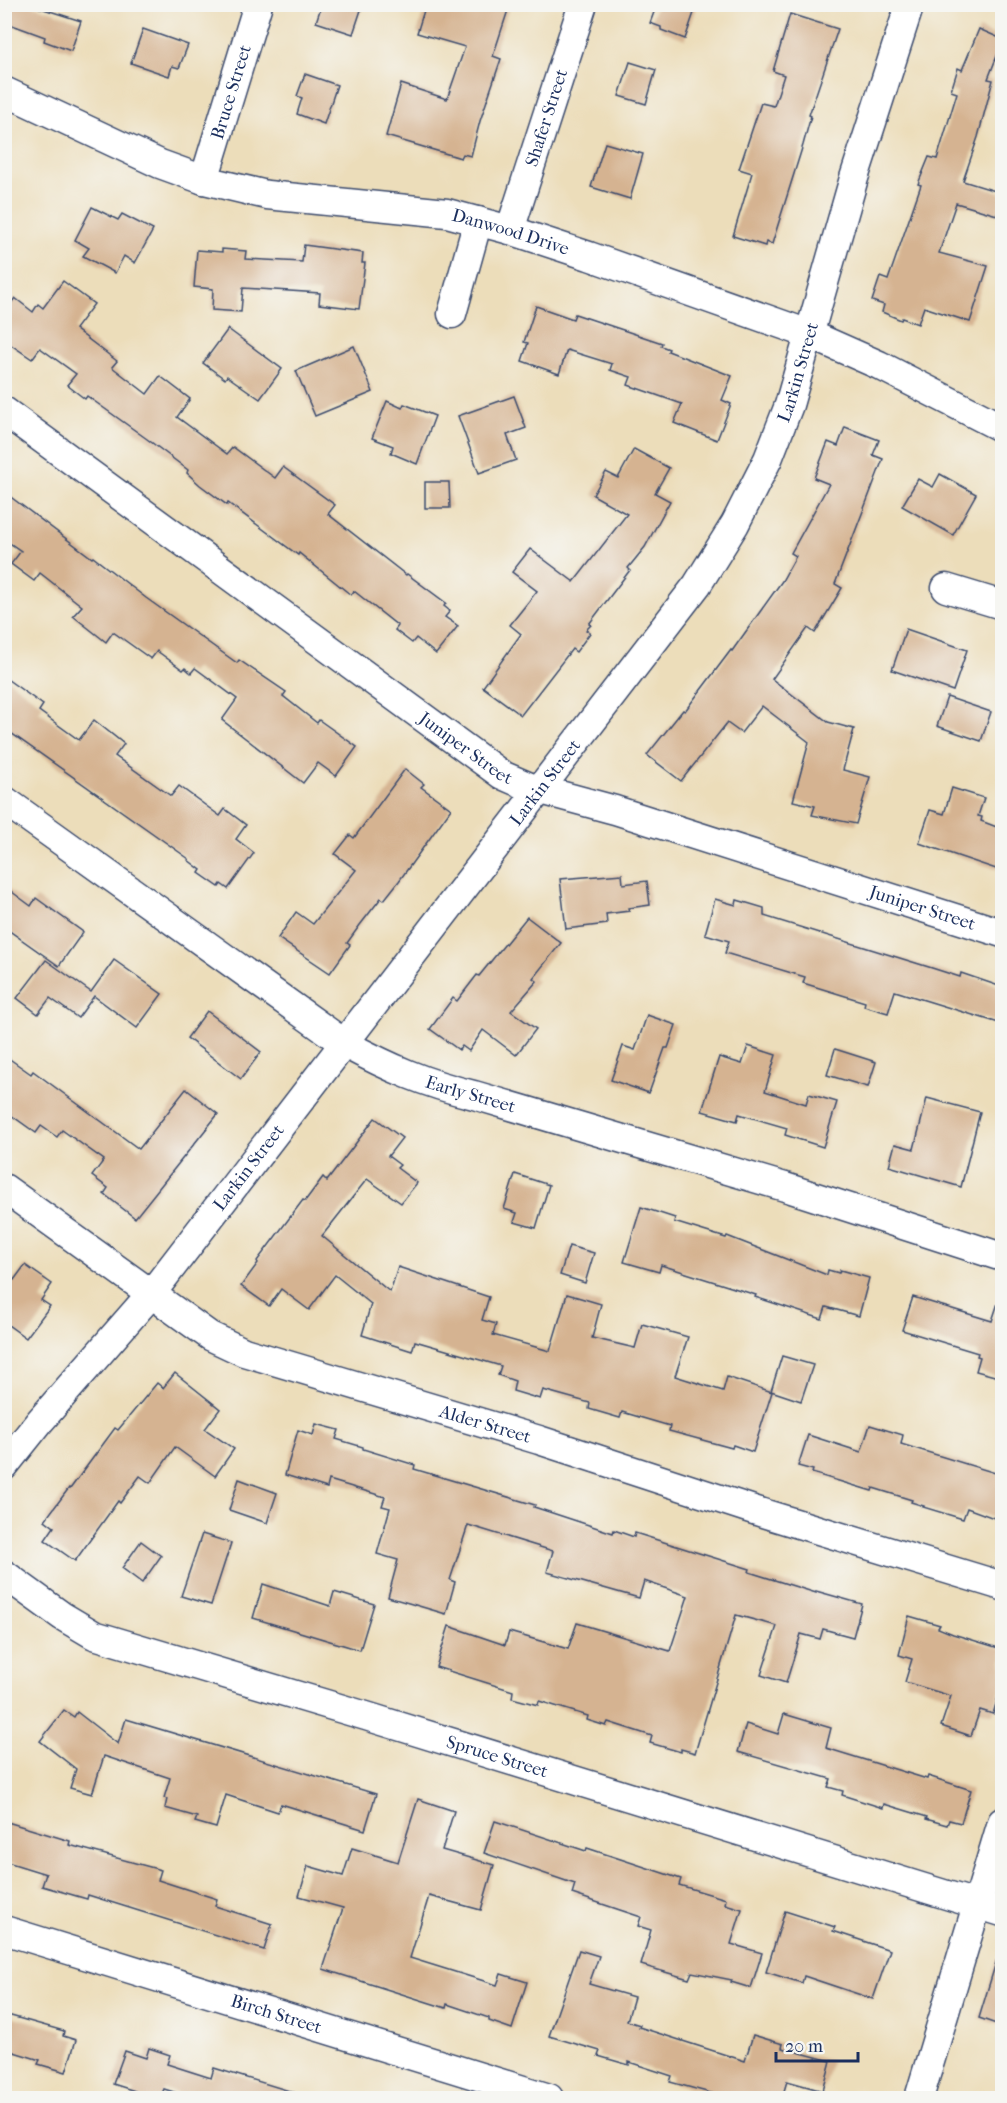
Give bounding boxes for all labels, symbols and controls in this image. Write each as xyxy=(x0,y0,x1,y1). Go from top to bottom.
street label: Bruce Street xyxy=(207,42,256,142)
street label: Shafer Street xyxy=(521,66,572,169)
street label: Danwood Drive xyxy=(450,205,572,260)
street label: Larkin Street xyxy=(773,319,823,425)
street label: Juniper Street xyxy=(413,707,516,789)
street label: Larkin Street xyxy=(506,735,586,830)
street label: Juniper Street xyxy=(865,881,979,935)
street label: Early Street xyxy=(423,1072,518,1118)
street label: Larkin Street xyxy=(209,1120,289,1215)
street label: Alder Street xyxy=(436,1401,534,1448)
street label: Spruce Street xyxy=(444,1731,551,1783)
street label: Birch Street xyxy=(228,1991,325,2038)
scale bar xyxy=(776,2025,858,2063)
text: 20 m xyxy=(785,2036,823,2057)

